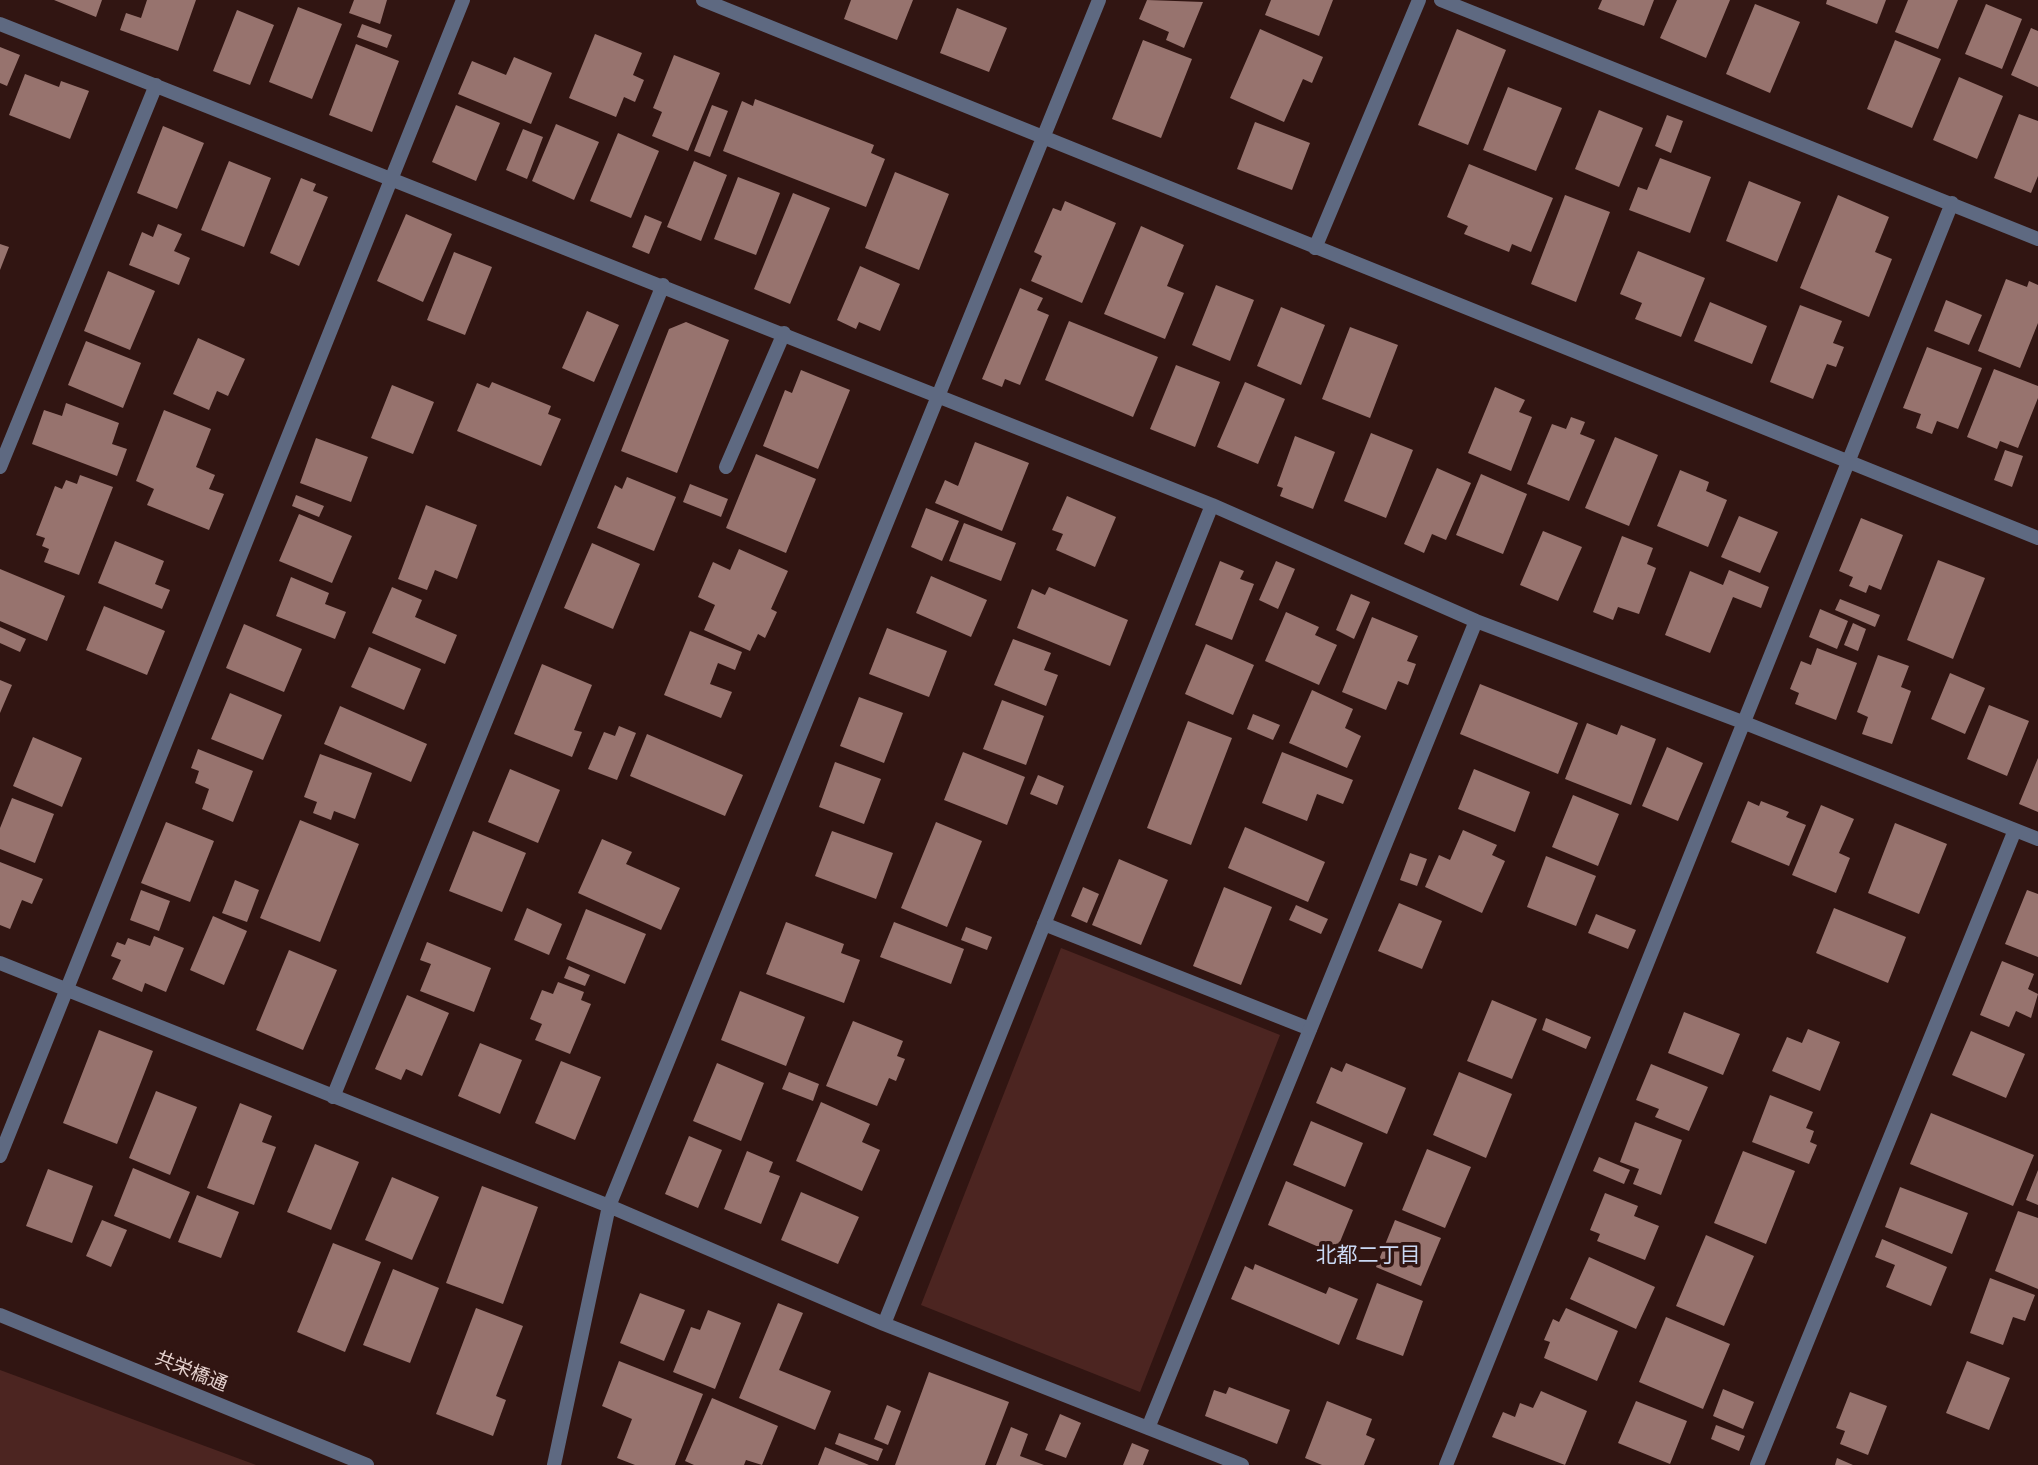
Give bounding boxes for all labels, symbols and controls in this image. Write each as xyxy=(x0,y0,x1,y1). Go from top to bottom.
district label: 北都二丁目 xyxy=(1316,1243,1420,1269)
street label: 共栄橋通 xyxy=(151,1347,231,1397)

